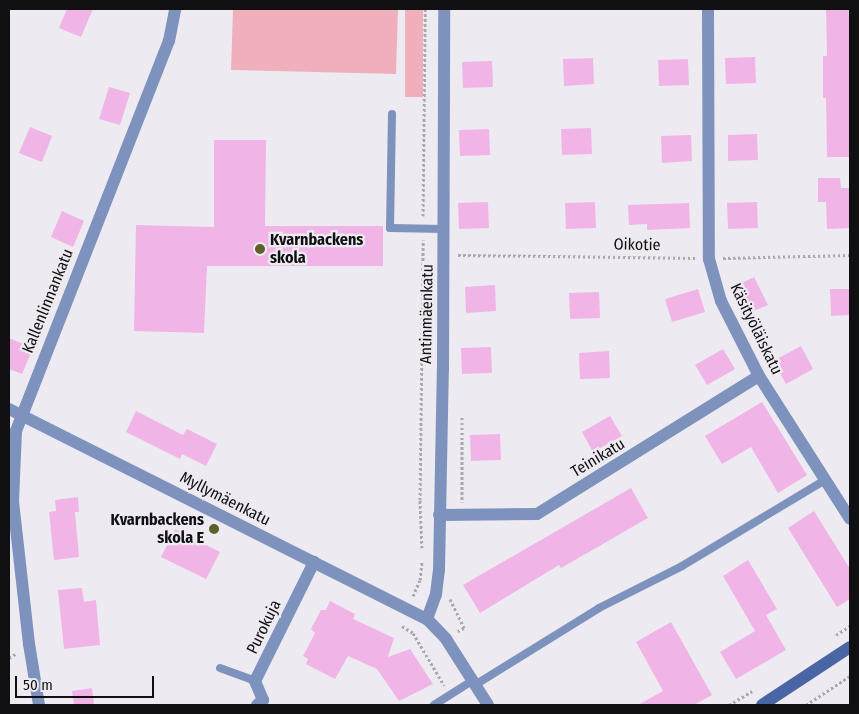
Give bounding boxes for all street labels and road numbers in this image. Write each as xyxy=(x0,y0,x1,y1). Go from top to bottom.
street label: Oikotie xyxy=(613,235,661,255)
street label: Kallenlinnankatu xyxy=(18,246,78,356)
street label: Antinmäenkatu xyxy=(417,264,437,364)
street label: Käsityöläiskatu xyxy=(726,280,786,378)
street label: Teinikatu xyxy=(568,434,628,482)
street label: Myllymäenkatu xyxy=(177,468,273,530)
street label: Purokuja xyxy=(243,597,285,657)

